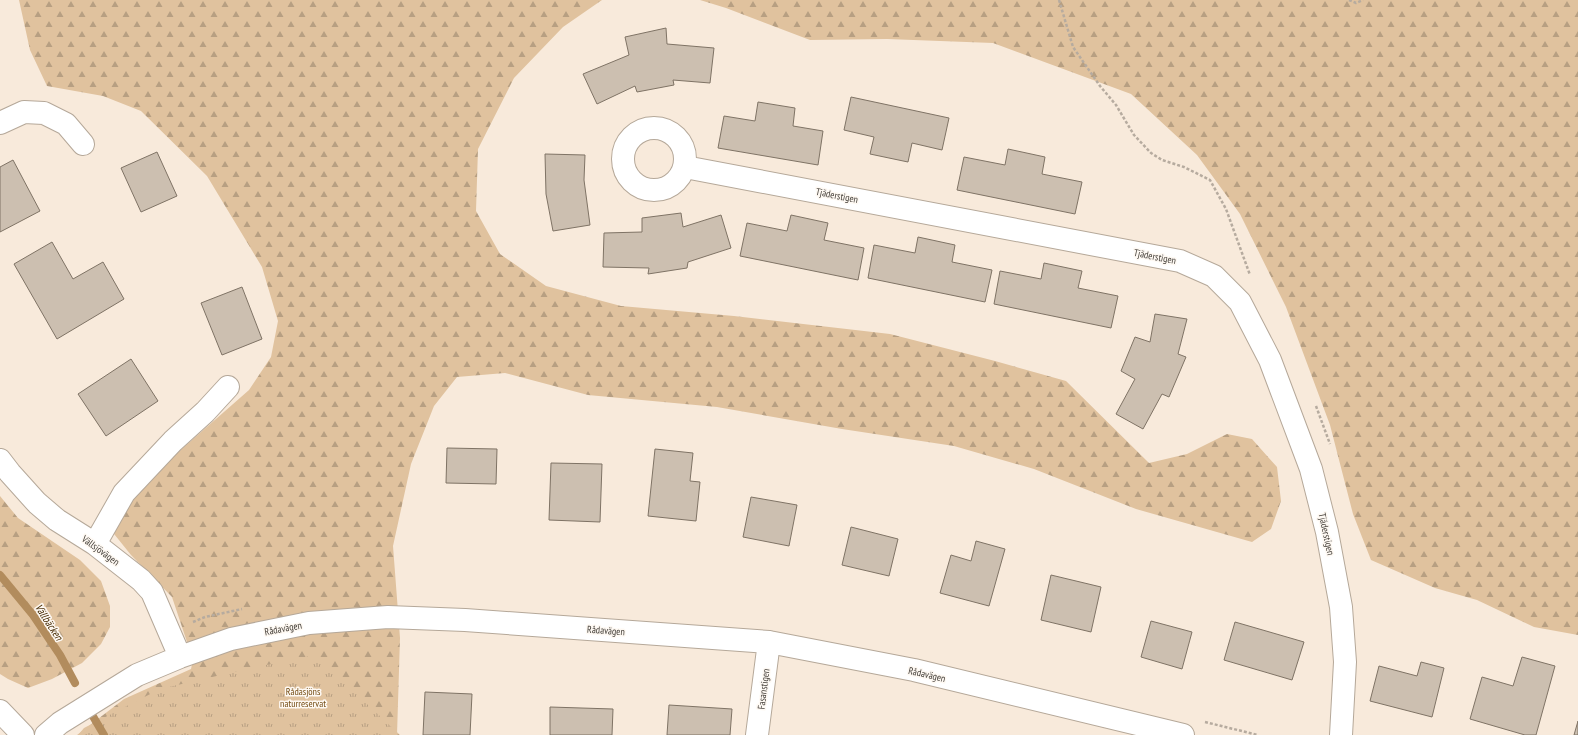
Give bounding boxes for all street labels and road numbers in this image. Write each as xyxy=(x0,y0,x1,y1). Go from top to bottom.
street label: Tjäderstigen xyxy=(815,185,859,206)
street label: Tjäderstigen xyxy=(1133,246,1177,267)
street label: Tjäderstigen xyxy=(1316,512,1337,556)
street label: Vällsjövägen xyxy=(79,532,122,568)
street label: Rådavägen xyxy=(263,618,303,638)
street label: Rådavägen xyxy=(587,623,625,638)
street label: Rådavägen xyxy=(907,664,947,685)
street label: Fasanstigen xyxy=(755,668,772,710)

